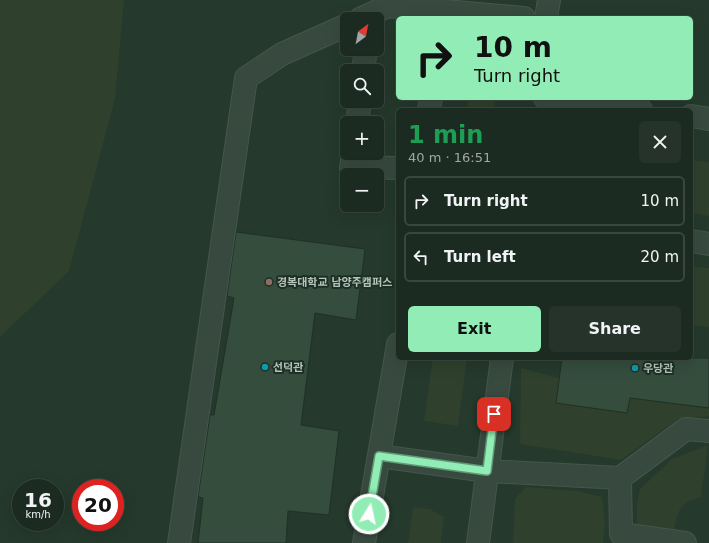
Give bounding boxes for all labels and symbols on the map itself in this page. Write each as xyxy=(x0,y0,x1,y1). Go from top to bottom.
north arrow xyxy=(340,12,384,56)
place label: 경복대학교 남양주캠퍼스 xyxy=(277,276,392,289)
marker: 경복대학교 남양주캠퍼스 xyxy=(264,277,274,287)
place label: 선덕관 xyxy=(273,361,303,374)
marker: 선덕관 xyxy=(260,362,270,372)
place label: 우당관 xyxy=(643,362,673,375)
marker: 우당관 xyxy=(630,363,640,373)
pin xyxy=(477,397,511,431)
speed limit sign: 20 xyxy=(72,479,124,531)
position arrow xyxy=(348,493,390,535)

